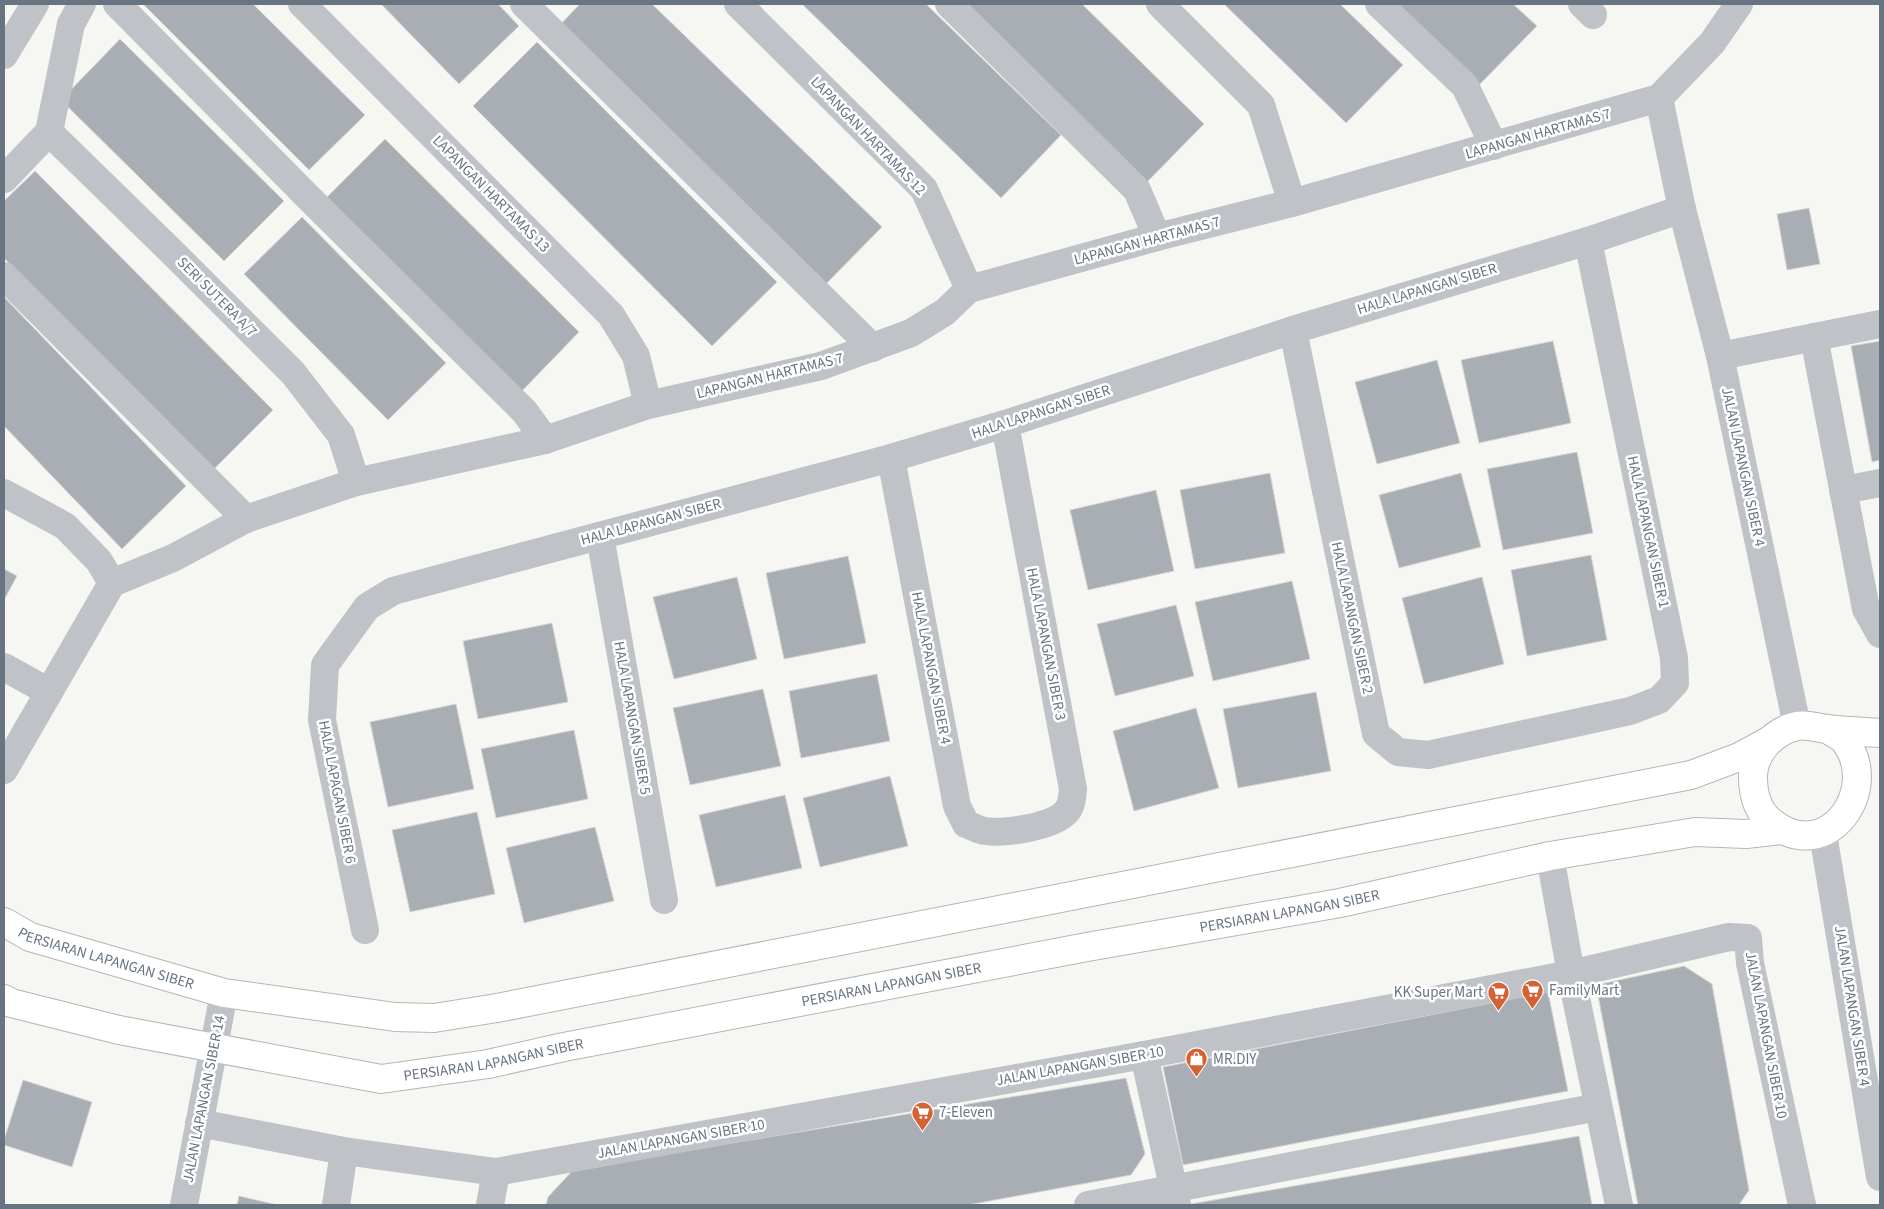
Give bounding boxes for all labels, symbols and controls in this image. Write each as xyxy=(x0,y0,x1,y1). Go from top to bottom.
street label: LAPANGAN HARTAMAS 12 xyxy=(806,72,930,200)
street label: LAPANGAN HARTAMAS 7 xyxy=(1463,103,1613,165)
street label: LAPANGAN HARTAMAS 13 xyxy=(428,131,554,257)
street label: LAPANGAN HARTAMAS 7 xyxy=(1072,211,1222,271)
street label: SERI SUTERA A/7 xyxy=(172,252,262,342)
street label: HALA LAPANGAN SIBER xyxy=(1355,258,1500,320)
street label: LAPANGAN HARTAMAS 7 xyxy=(694,348,846,404)
street label: HALA LAPANGAN SIBER xyxy=(969,380,1114,444)
street label: JALAN LAPANGAN SIBER 4 xyxy=(1716,385,1770,549)
street label: HALA LAPANGAN SIBER 1 xyxy=(1622,454,1674,610)
street label: HALA LAPANGAN SIBER xyxy=(578,493,724,551)
street label: HALA LAPANGAN SIBER 2 xyxy=(1326,540,1378,696)
street label: HALA LAPANGAN SIBER 3 xyxy=(1021,566,1071,722)
street label: HALA LAPANGAN SIBER 4 xyxy=(906,590,956,747)
street label: HALA LAPANGAN SIBER 5 xyxy=(608,640,656,796)
street label: HALA LAPAGAN SIBER 6 xyxy=(313,719,361,865)
street label: PERSIARAN LAPANGAN SIBER xyxy=(1198,884,1382,938)
street label: PERSIARAN LAPANGAN SIBER xyxy=(14,922,197,994)
street label: JALAN LAPANGAN SIBER 4 xyxy=(1829,924,1875,1088)
street label: JALAN LAPANGAN SIBER 10 xyxy=(1739,950,1793,1120)
street label: PERSIARAN LAPANGAN SIBER xyxy=(799,957,983,1012)
supermarket icon: FamilyMart xyxy=(1521,978,1545,1009)
supermarket icon: KK Super Mart xyxy=(1487,980,1511,1011)
place label: FamilyMart xyxy=(1549,980,1619,1001)
place label: KK Super Mart xyxy=(1394,982,1483,1003)
street label: JALAN LAPANGAN SIBER 14 xyxy=(177,1013,231,1184)
street label: PERSIARAN LAPANGAN SIBER xyxy=(402,1033,586,1086)
street label: JALAN LAPANGAN SIBER 10 xyxy=(995,1041,1165,1091)
shop icon: MR.DIY xyxy=(1185,1047,1209,1078)
place label: MR.DIY xyxy=(1213,1049,1257,1070)
supermarket icon: 7-Eleven xyxy=(911,1100,935,1131)
place label: 7-Eleven xyxy=(939,1102,993,1123)
street label: JALAN LAPANGAN SIBER 10 xyxy=(596,1114,766,1164)

